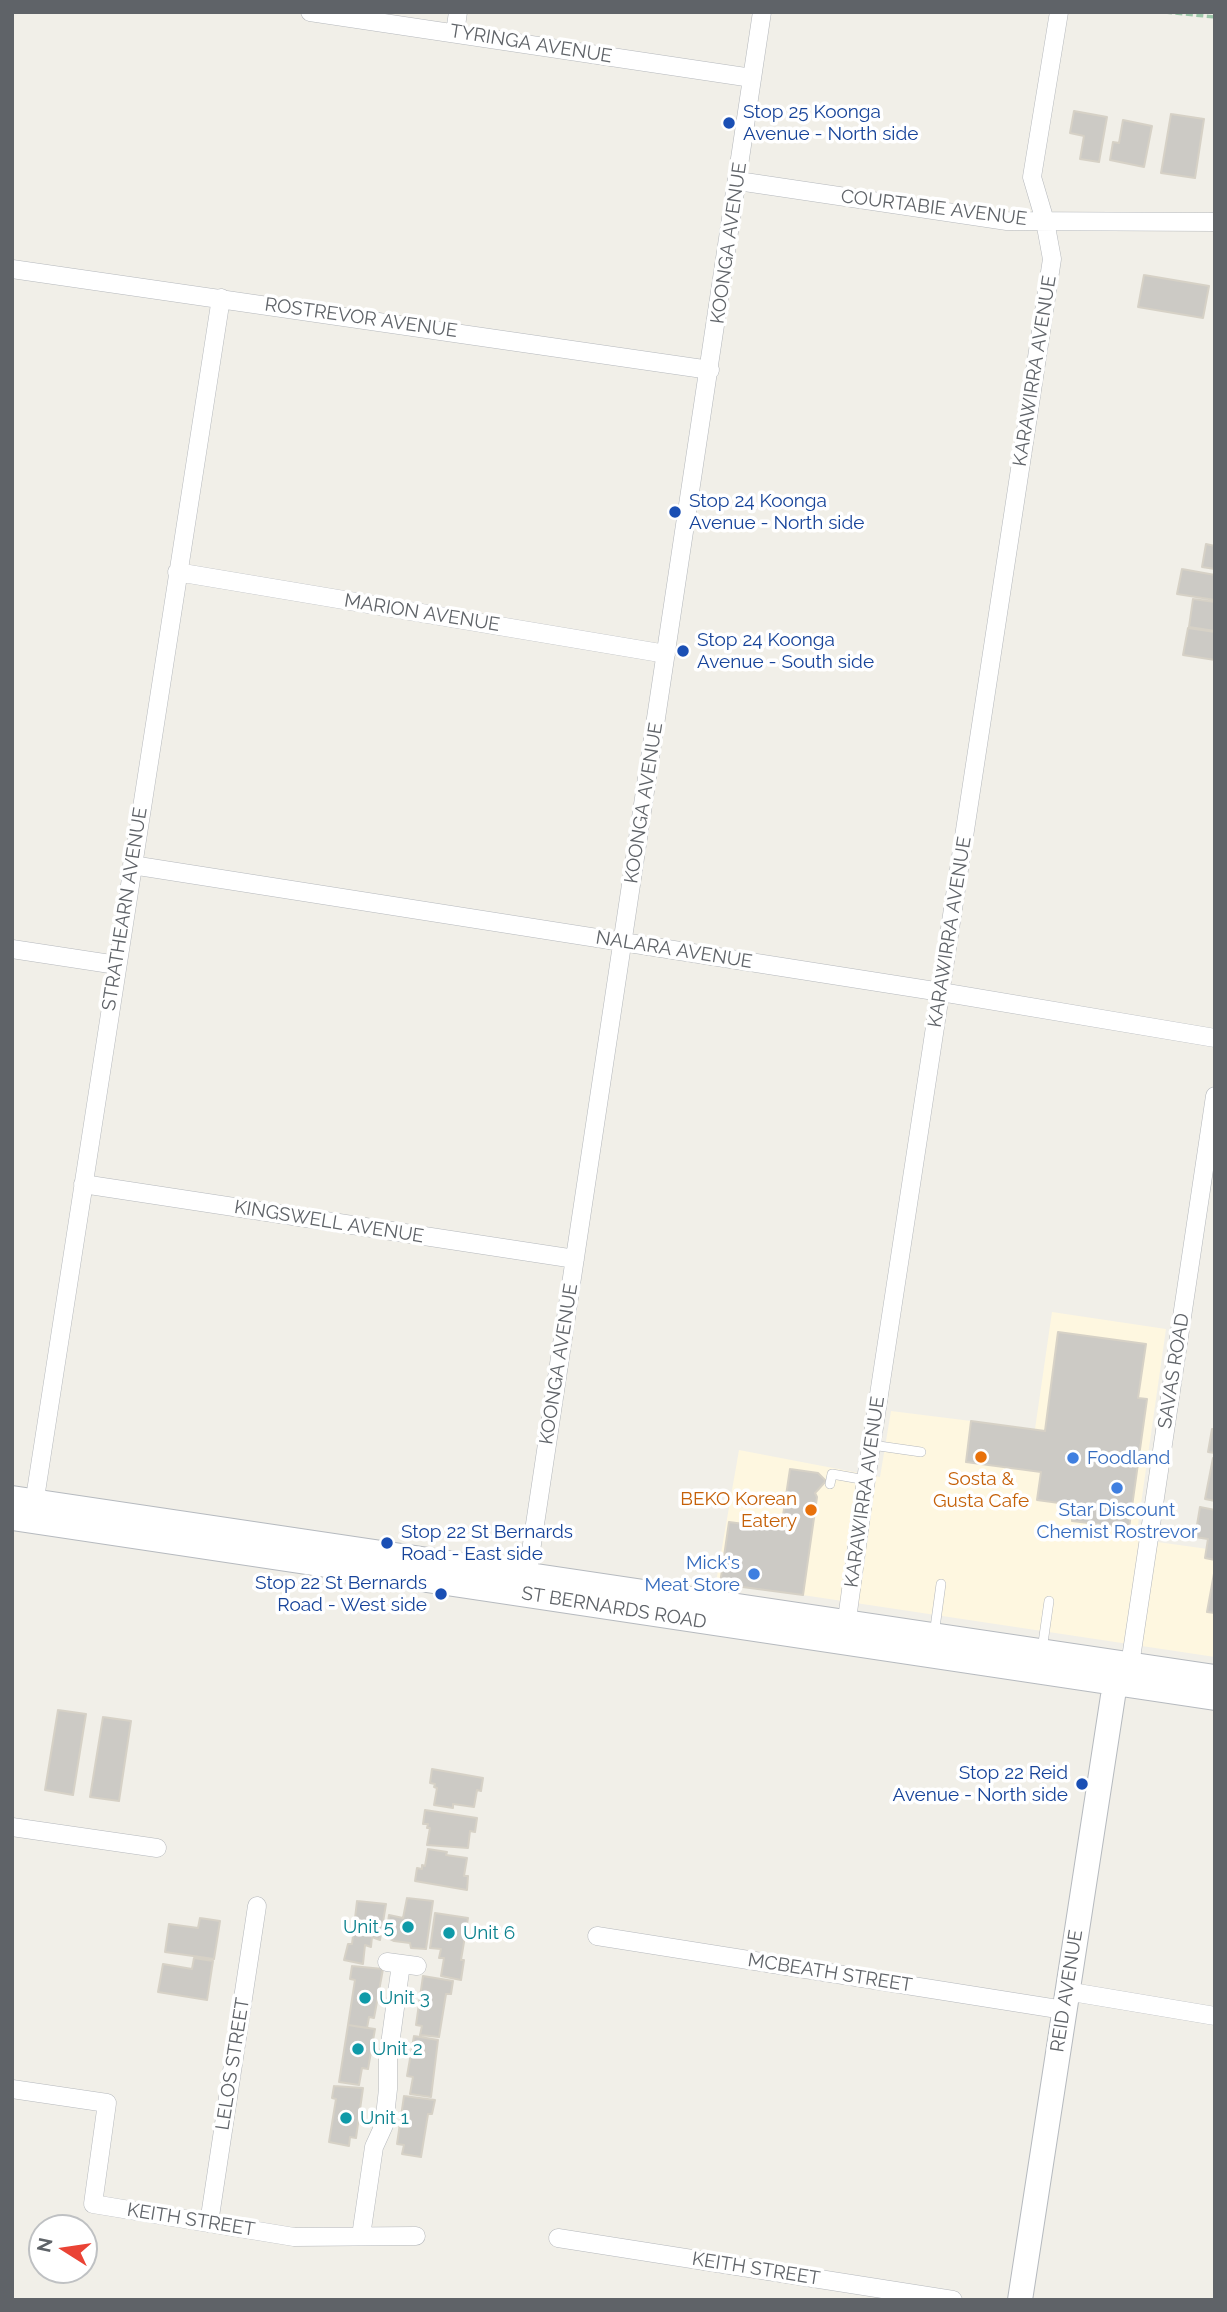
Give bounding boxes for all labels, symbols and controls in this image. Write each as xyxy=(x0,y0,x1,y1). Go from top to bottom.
street label: TYRINGA AVENUE xyxy=(448,20,614,68)
place label: Stop 25 Koonga Avenue - North side xyxy=(743,101,918,145)
marker: Stop 25 Koonga Avenue - North side xyxy=(721,115,737,131)
street label: KOONGA AVENUE xyxy=(706,161,752,325)
street label: COURTABIE AVENUE xyxy=(840,185,1028,231)
street label: KARAWIRRA AVENUE xyxy=(1009,274,1061,468)
street label: ROSTREVOR AVENUE xyxy=(263,293,459,343)
place label: Stop 24 Koonga Avenue - North side xyxy=(689,490,864,534)
marker: Stop 24 Koonga Avenue - North side xyxy=(667,504,683,520)
street label: MARION AVENUE xyxy=(343,589,501,637)
place label: Stop 24 Koonga Avenue - South side xyxy=(697,629,874,673)
marker: Stop 24 Koonga Avenue - South side xyxy=(675,643,691,659)
street label: KOONGA AVENUE xyxy=(620,721,668,885)
street label: STRATHEARN AVENUE xyxy=(98,806,152,1012)
street label: KARAWIRRA AVENUE xyxy=(924,835,976,1029)
street label: NALARA AVENUE xyxy=(594,926,754,974)
street label: KINGSWELL AVENUE xyxy=(233,1196,425,1248)
street label: KOONGA AVENUE xyxy=(535,1282,583,1446)
street label: SAVAS ROAD xyxy=(1154,1312,1194,1430)
street label: KARAWIRRA AVENUE xyxy=(840,1395,890,1589)
place label: Foodland xyxy=(1087,1447,1170,1469)
marker: Sosta & Gusta Cafe xyxy=(973,1449,989,1465)
marker: Foodland xyxy=(1065,1450,1081,1466)
place label: Sosta & Gusta Cafe xyxy=(933,1468,1029,1512)
marker: Star Discount Chemist Rostrevor xyxy=(1109,1480,1125,1496)
place label: BEKO Korean Eatery xyxy=(680,1488,797,1532)
place label: Star Discount Chemist Rostrevor xyxy=(1036,1499,1198,1543)
marker: BEKO Korean Eatery xyxy=(803,1502,819,1518)
place label: Stop 22 St Bernards Road - East side xyxy=(401,1521,573,1565)
marker: Stop 22 St Bernards Road - East side xyxy=(379,1535,395,1551)
place label: Mick's Meat Store xyxy=(644,1552,740,1596)
marker: Mick's Meat Store xyxy=(746,1566,762,1582)
place label: Stop 22 St Bernards Road - West side xyxy=(255,1572,427,1616)
street label: ST BERNARDS ROAD xyxy=(520,1582,708,1634)
marker: Stop 22 St Bernards Road - West side xyxy=(433,1586,449,1602)
place label: Stop 22 Reid Avenue - North side xyxy=(893,1762,1068,1806)
marker: Stop 22 Reid Avenue - North side xyxy=(1074,1776,1090,1792)
place label: Unit 5 xyxy=(343,1916,394,1938)
marker: Unit 5 xyxy=(400,1919,416,1935)
place label: Unit 6 xyxy=(463,1922,515,1944)
marker: Unit 6 xyxy=(441,1925,457,1941)
street label: REID AVENUE xyxy=(1046,1928,1088,2054)
street label: MCBEATH STREET xyxy=(746,1949,914,1997)
place label: Unit 3 xyxy=(379,1987,430,2009)
marker: Unit 3 xyxy=(357,1990,373,2006)
street label: LELOS STREET xyxy=(211,1996,255,2132)
place label: Unit 2 xyxy=(372,2038,423,2060)
marker: Unit 2 xyxy=(350,2041,366,2057)
place label: Unit 1 xyxy=(360,2107,409,2129)
marker: Unit 1 xyxy=(338,2110,354,2126)
street label: KEITH STREET xyxy=(125,2199,257,2241)
north arrow xyxy=(28,2214,98,2284)
text: N xyxy=(32,2236,57,2254)
street label: KEITH STREET xyxy=(690,2248,822,2290)

